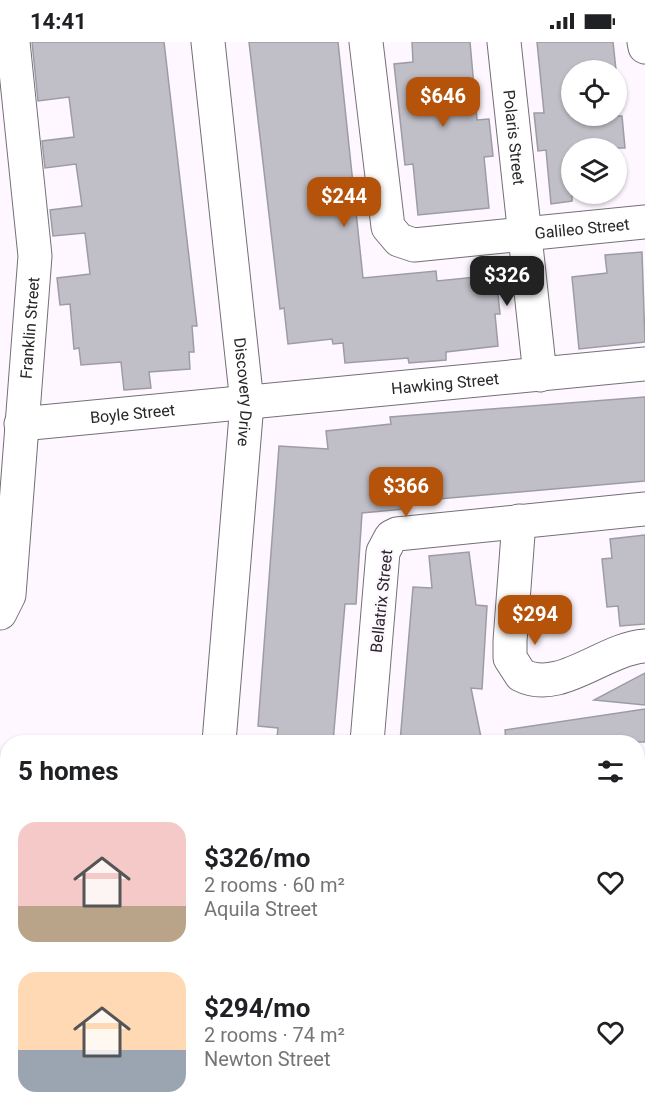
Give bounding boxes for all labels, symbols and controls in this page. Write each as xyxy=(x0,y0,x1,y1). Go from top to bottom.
text: 14:41 xyxy=(30,9,87,34)
map controls xyxy=(561,60,627,204)
button: locate xyxy=(561,60,627,126)
pin: $646 xyxy=(407,77,479,128)
text: $646 xyxy=(420,84,466,108)
street label: Polaris Street xyxy=(499,89,528,186)
button: layers xyxy=(561,138,627,204)
pin: $244 xyxy=(308,177,380,228)
text: $244 xyxy=(321,184,367,208)
street label: Galileo Street xyxy=(534,215,630,243)
pin: $326 xyxy=(471,256,543,307)
text: $326 xyxy=(484,263,530,287)
street label: Franklin Street xyxy=(17,276,43,380)
street label: Discovery Drive xyxy=(230,337,256,447)
street label: Hawking Street xyxy=(390,369,500,398)
street label: Boyle Street xyxy=(89,400,176,427)
pin: $366 xyxy=(370,467,442,518)
text: $366 xyxy=(383,474,429,498)
street label: Bellatrix Street xyxy=(367,549,396,654)
pin: $294 xyxy=(499,595,571,646)
text: $294 xyxy=(512,602,558,626)
icon: filters xyxy=(594,755,627,788)
text: 5 homes xyxy=(18,756,119,786)
text: $326/mo xyxy=(204,843,311,873)
icon: home xyxy=(66,846,138,918)
icon: heart xyxy=(594,866,627,899)
text: 2 rooms · 60 m² xyxy=(204,873,345,897)
text: Aquila Street xyxy=(204,897,318,921)
text: $294/mo xyxy=(204,993,311,1023)
icon: home xyxy=(66,996,138,1068)
icon: heart xyxy=(594,1016,627,1049)
text: 2 rooms · 74 m² xyxy=(204,1023,345,1047)
text: Newton Street xyxy=(204,1047,330,1071)

